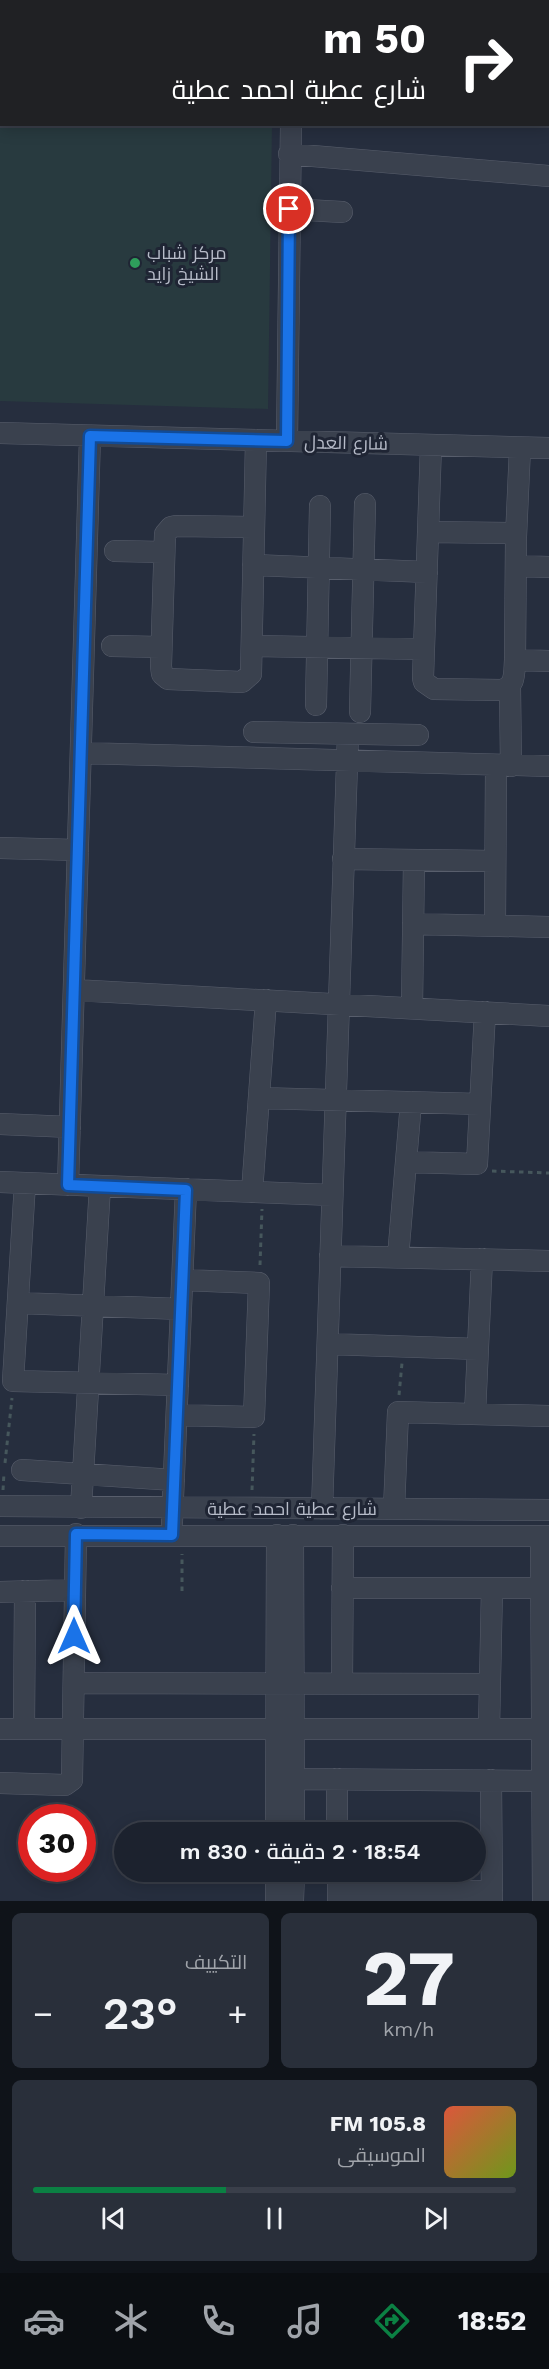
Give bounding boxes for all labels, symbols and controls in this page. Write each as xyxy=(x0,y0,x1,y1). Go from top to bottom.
text: 50 m xyxy=(323,14,426,63)
icon: right xyxy=(447,24,525,102)
text: شارع عطية احمد عطية xyxy=(172,74,426,106)
pin xyxy=(263,183,314,234)
icon: arrive xyxy=(272,192,305,225)
place label: مركز شباب الشيخ زايد xyxy=(147,242,226,286)
marker: مركز شباب الشيخ زايد xyxy=(128,256,142,270)
street label: شارع العدل xyxy=(304,431,388,456)
street label: شارع عطية احمد عطية xyxy=(207,1498,377,1521)
position arrow xyxy=(42,1604,106,1668)
speed limit sign: 30 xyxy=(18,1804,96,1882)
text: 18:54 · 2 دقيقة · 830 m xyxy=(180,1839,420,1864)
text: 27 xyxy=(363,1932,455,2024)
text: التكييف xyxy=(185,1950,248,1974)
text: 23° xyxy=(103,1987,178,2040)
text: − xyxy=(33,1994,53,2033)
text: + xyxy=(228,1994,247,2033)
text: km/h xyxy=(383,2017,435,2041)
text: 105.8 FM xyxy=(330,2111,426,2136)
text: الموسيقى xyxy=(337,2143,426,2167)
icon: previous xyxy=(97,2202,130,2235)
icon: pause xyxy=(258,2202,291,2235)
icon: next xyxy=(419,2202,452,2235)
icon: car xyxy=(23,2300,65,2342)
icon: climate xyxy=(110,2300,152,2342)
icon: phone xyxy=(197,2300,239,2342)
icon: music xyxy=(284,2300,326,2342)
icon: directions xyxy=(371,2300,413,2342)
text: 18:52 xyxy=(458,2305,526,2337)

